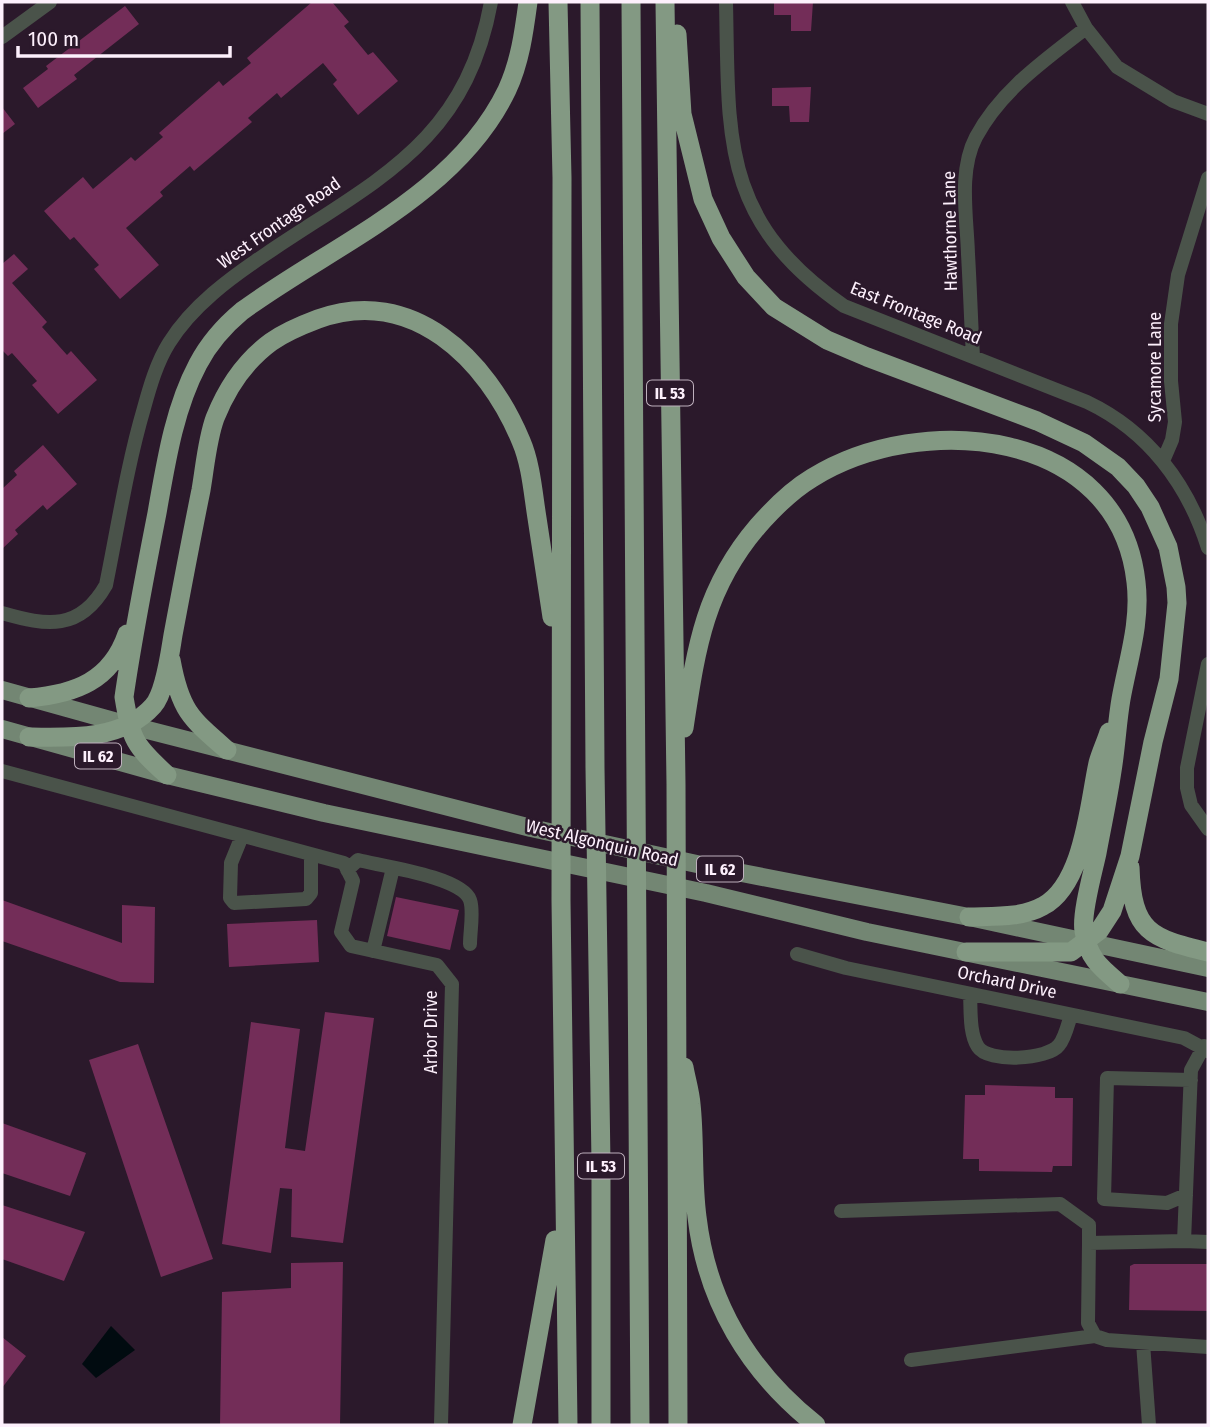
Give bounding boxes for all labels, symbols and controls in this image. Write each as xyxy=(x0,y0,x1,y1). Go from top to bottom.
scale bar xyxy=(18,14,229,58)
text: 100 m xyxy=(28,26,79,52)
street label: Hawthorne Lane xyxy=(938,171,962,291)
street label: West Frontage Road xyxy=(213,172,345,274)
street label: East Frontage Road xyxy=(847,277,985,349)
street label: Sycamore Lane xyxy=(1144,312,1166,422)
road number: IL 53 xyxy=(647,380,693,406)
road number: IL 62 xyxy=(75,744,121,768)
street label: West Algonquin Road xyxy=(524,815,680,871)
road number: IL 62 xyxy=(697,856,743,882)
street label: Orchard Drive xyxy=(955,961,1059,1003)
street label: Arbor Drive xyxy=(420,990,442,1074)
road number: IL 53 xyxy=(578,1154,624,1178)

